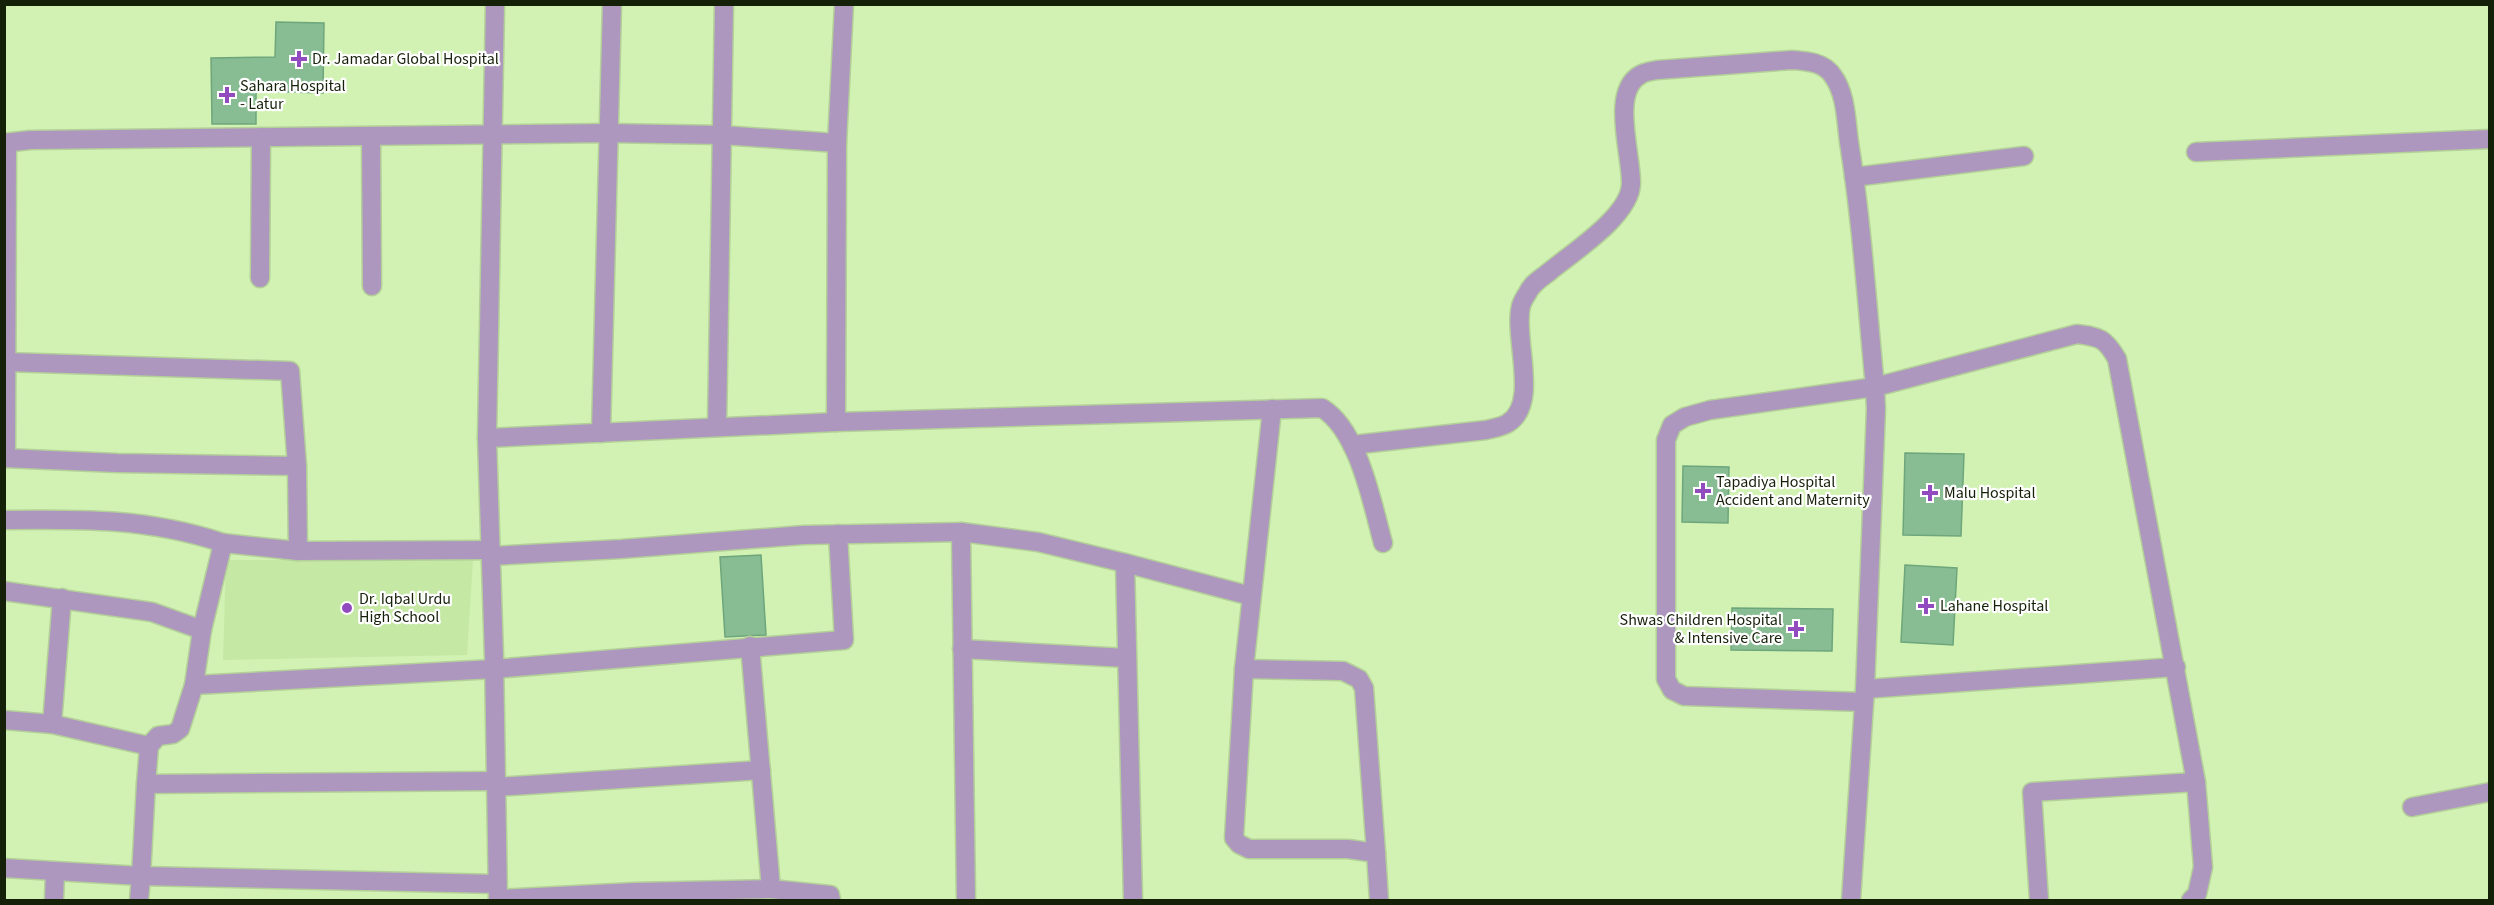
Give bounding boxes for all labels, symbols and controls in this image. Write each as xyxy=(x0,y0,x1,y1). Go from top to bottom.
place label: Dr. Jamadar Global Hospital xyxy=(312,48,499,70)
marker: Dr. Jamadar Global Hospital xyxy=(290,50,308,68)
place label: Sahara Hospital - Latur xyxy=(240,75,346,115)
marker: Sahara Hospital - Latur xyxy=(218,86,236,104)
place label: Tapadiya Hospital Accident and Maternity xyxy=(1716,471,1870,511)
marker: Tapadiya Hospital Accident and Maternity xyxy=(1694,482,1712,500)
place label: Malu Hospital xyxy=(1944,482,2035,504)
marker: Malu Hospital xyxy=(1921,484,1939,502)
place label: Dr. Iqbal Urdu High School xyxy=(359,588,451,628)
place label: Lahane Hospital xyxy=(1940,595,2048,617)
marker: Lahane Hospital xyxy=(1917,597,1935,615)
marker: Dr. Iqbal Urdu High School xyxy=(340,601,354,615)
place label: Shwas Children Hospital & Intensive Care xyxy=(1620,609,1782,649)
marker: Shwas Children Hospital & Intensive Care xyxy=(1787,620,1805,638)

